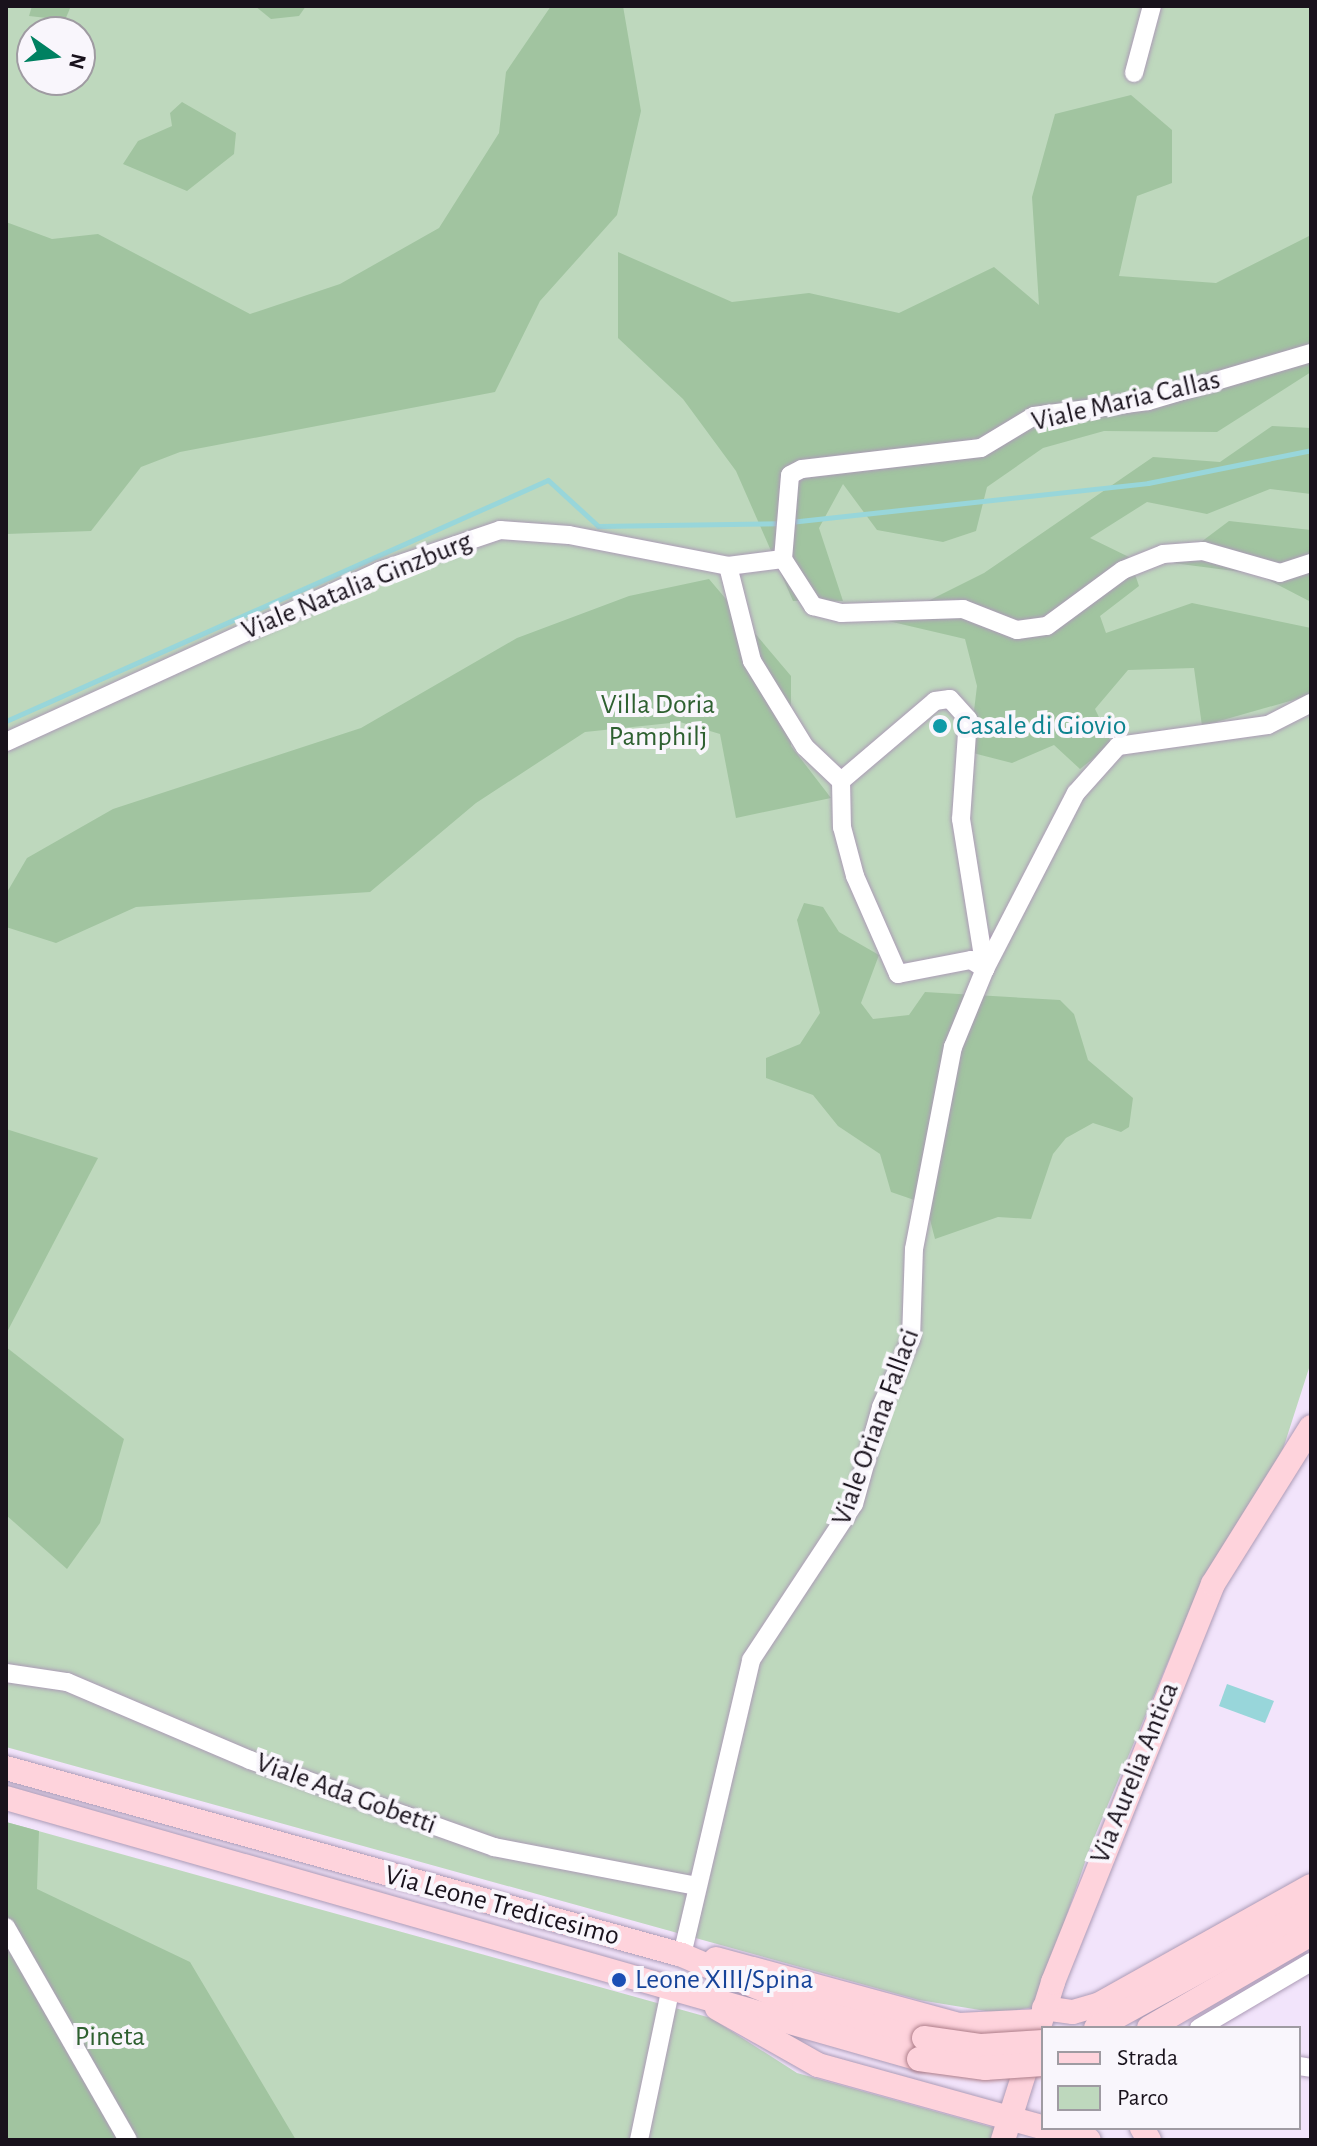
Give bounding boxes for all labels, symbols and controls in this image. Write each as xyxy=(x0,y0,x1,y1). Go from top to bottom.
north arrow xyxy=(16,16,96,96)
text: N xyxy=(65,51,90,71)
street label: Viale Maria Callas xyxy=(1028,363,1224,439)
street label: Viale Natalia Ginzburg xyxy=(237,524,477,648)
park label: Villa Doria Pamphilj xyxy=(601,688,715,754)
place label: Casale di Giovio xyxy=(956,709,1126,743)
marker: Casale di Giovio xyxy=(931,717,949,735)
street label: Viale Oriana Fallaci xyxy=(825,1324,927,1530)
street label: Via Aurelia Antica xyxy=(1083,1678,1187,1868)
street label: Viale Ada Gobetti xyxy=(251,1746,441,1842)
street label: Via Leone Tredicesimo xyxy=(381,1858,623,1954)
place label: Leone XIII/Spina xyxy=(635,1963,813,1997)
marker: Leone XIII/Spina xyxy=(610,1971,628,1989)
park label: Pineta xyxy=(75,2020,145,2054)
legend xyxy=(1041,2026,1301,2130)
text: Strada xyxy=(1117,2046,1178,2070)
text: Parco xyxy=(1117,2086,1168,2110)

